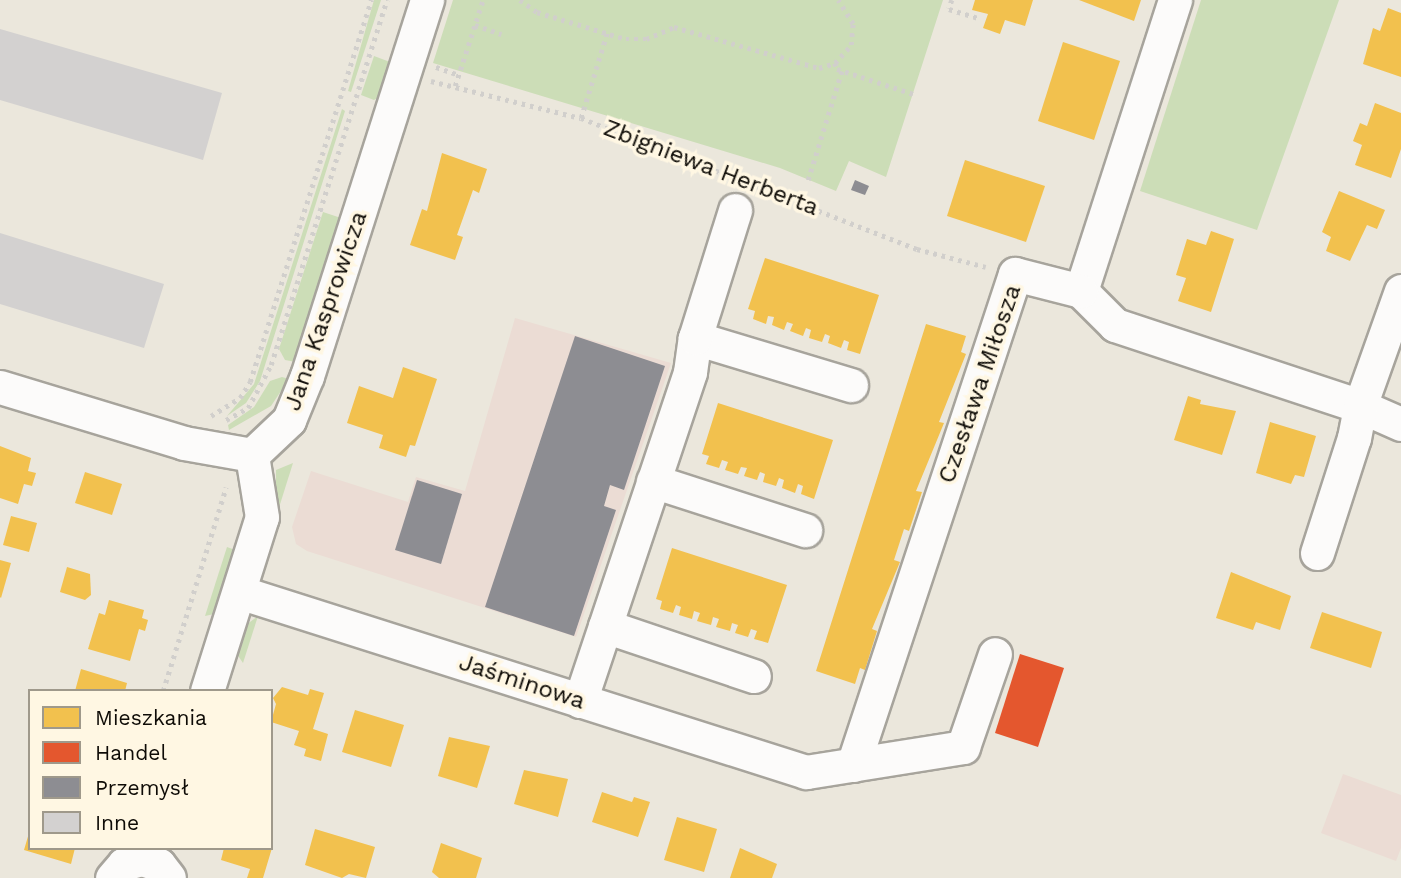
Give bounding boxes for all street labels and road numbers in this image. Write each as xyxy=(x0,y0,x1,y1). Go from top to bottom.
street label: Zbigniewa Herberta xyxy=(599,114,823,222)
street label: Jana Kasprowicza xyxy=(278,207,374,415)
street label: Czesława Miłosza xyxy=(932,281,1028,487)
street label: Jaśminowa xyxy=(455,648,589,716)

